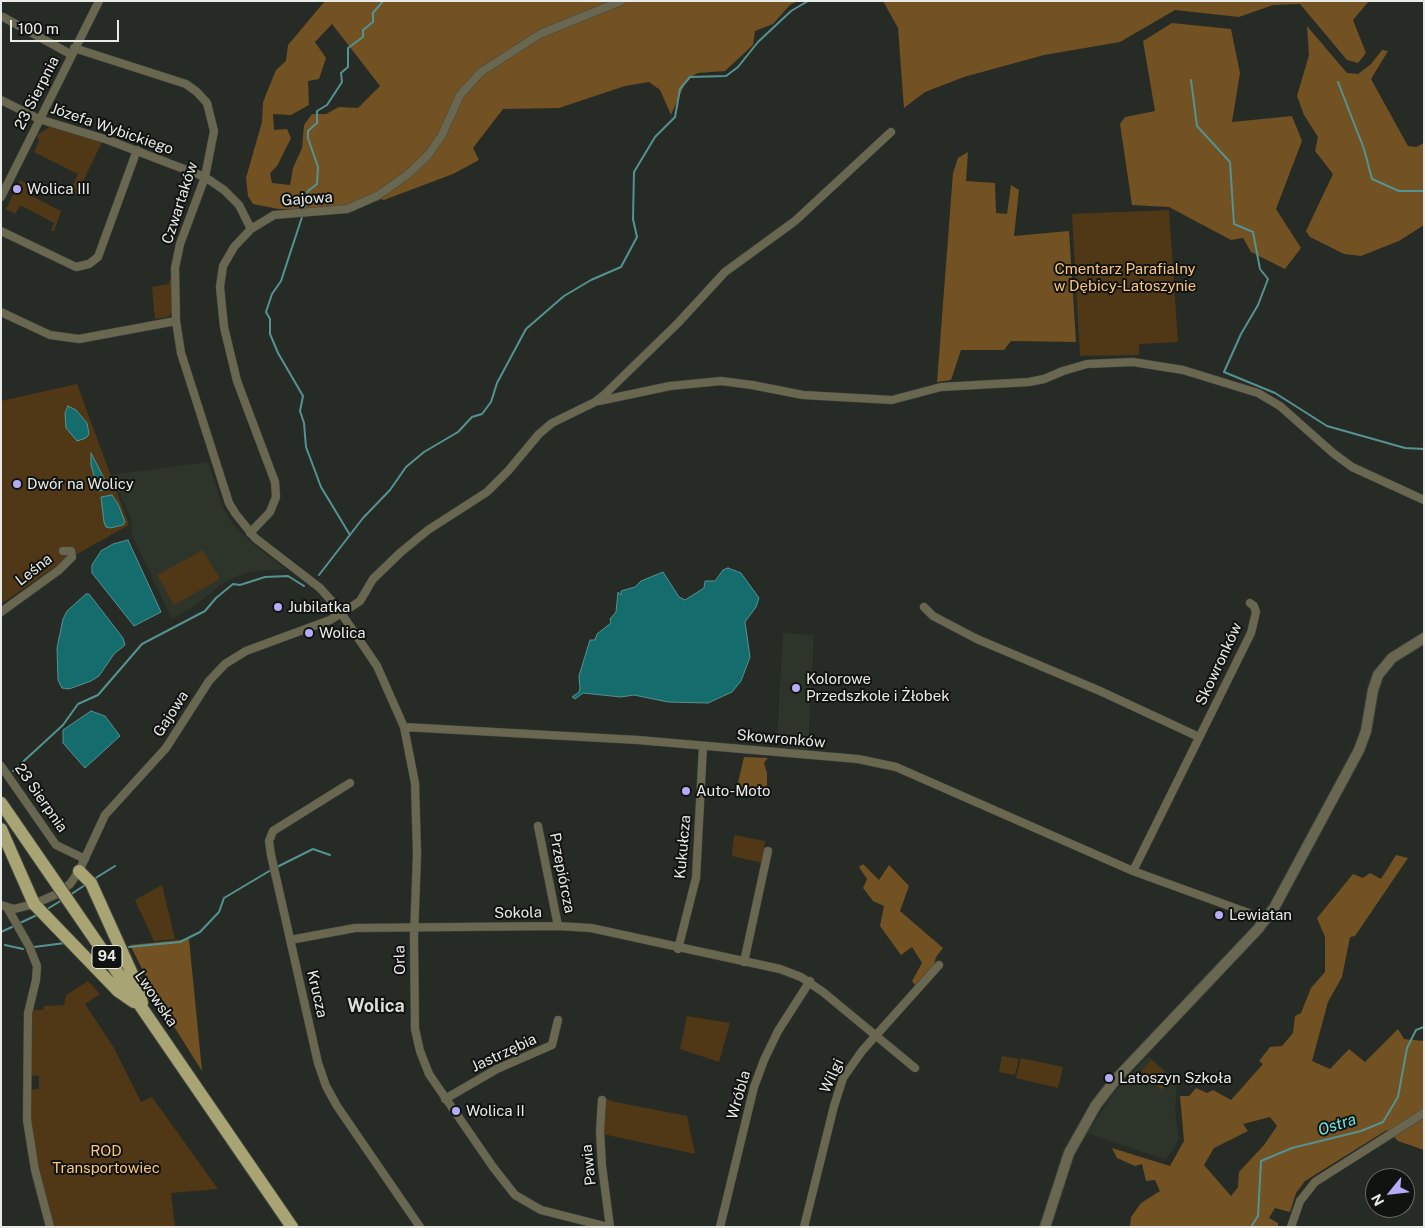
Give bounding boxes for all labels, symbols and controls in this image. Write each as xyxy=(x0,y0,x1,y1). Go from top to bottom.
scale bar xyxy=(12,10,121,42)
text: 100 m xyxy=(18,20,59,37)
street label: 23 Sierpnia xyxy=(11,53,63,133)
street label: Józefa Wybickiego xyxy=(48,100,176,158)
street label: Czwartaków xyxy=(158,160,202,246)
place label: Wolica III xyxy=(27,180,90,198)
marker: Wolica III xyxy=(11,183,23,195)
street label: Gajowa xyxy=(281,188,333,210)
park label: Cmentarz Parafialny w Dębicy-Latoszynie xyxy=(1054,260,1196,295)
place label: Dwór na Wolicy xyxy=(27,475,134,493)
marker: Dwór na Wolicy xyxy=(11,478,23,490)
street label: Leśna xyxy=(12,550,56,590)
place label: Jubilatka xyxy=(288,598,350,616)
marker: Jubilatka xyxy=(272,601,284,613)
street label: Skowronków xyxy=(1192,620,1246,708)
place label: Wolica xyxy=(319,624,366,642)
marker: Wolica xyxy=(303,627,315,639)
place label: Kolorowe Przedszkole i Żłobek xyxy=(806,670,950,705)
marker: Kolorowe Przedszkole i Żłobek xyxy=(790,682,802,694)
street label: Gajowa xyxy=(149,688,193,740)
street label: Skowronków xyxy=(736,726,826,752)
street label: 23 Sierpnia xyxy=(11,760,71,836)
place label: Auto-Moto xyxy=(696,782,771,800)
marker: Auto-Moto xyxy=(680,785,692,797)
street label: Kukułcza xyxy=(671,814,695,880)
street label: Przepiórcza xyxy=(545,831,579,915)
street label: Sokola xyxy=(494,904,542,922)
place label: Lewiatan xyxy=(1229,906,1292,924)
marker: Lewiatan xyxy=(1213,909,1225,921)
street label: Orla xyxy=(391,945,409,975)
road number: 94 xyxy=(92,946,122,969)
street label: Lwowska xyxy=(131,968,181,1030)
street label: Krucza xyxy=(303,968,331,1020)
district label: Wolica xyxy=(347,995,405,1017)
street label: Jastrzębia xyxy=(469,1030,539,1076)
street label: Wilgi xyxy=(816,1056,848,1096)
street label: Wróbla xyxy=(723,1068,755,1122)
place label: Latoszyn Szkoła xyxy=(1119,1069,1231,1087)
marker: Latoszyn Szkoła xyxy=(1103,1072,1115,1084)
place label: Wolica II xyxy=(466,1102,525,1120)
marker: Wolica II xyxy=(450,1105,462,1117)
water label: Ostra xyxy=(1315,1110,1359,1140)
park label: ROD Transportowiec xyxy=(52,1142,160,1177)
street label: Pawia xyxy=(578,1144,600,1186)
north arrow xyxy=(1365,1168,1415,1218)
text: N xyxy=(1368,1191,1387,1208)

